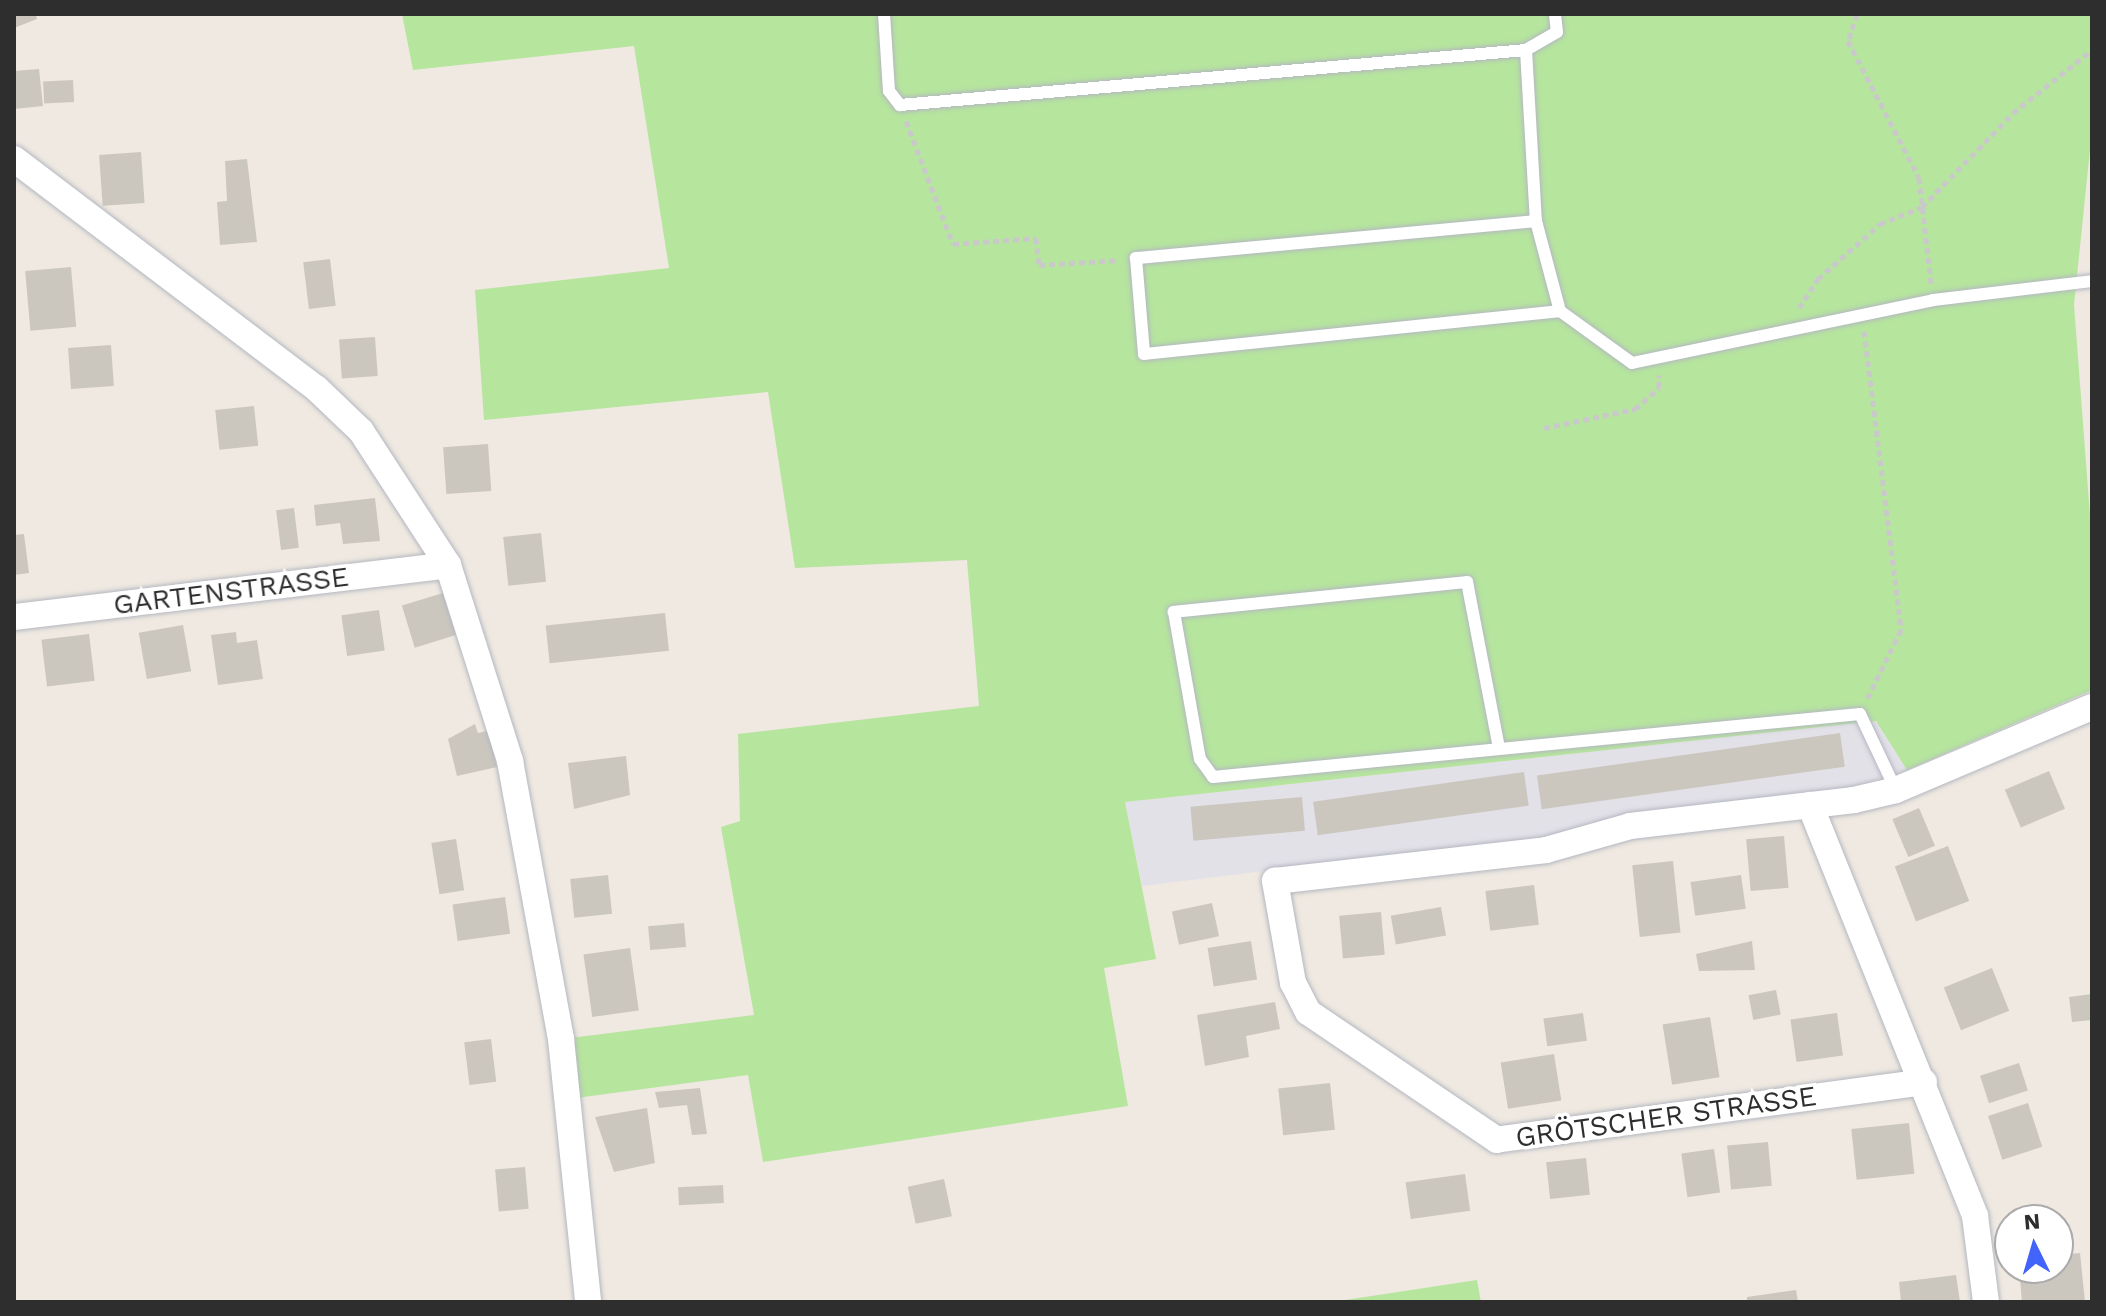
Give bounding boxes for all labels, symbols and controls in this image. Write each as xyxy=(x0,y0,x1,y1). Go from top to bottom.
street label: GARTENSTRASSE xyxy=(111,560,351,622)
street label: GRÖTSCHER STRASSE xyxy=(1513,1079,1819,1155)
north arrow xyxy=(1994,1204,2074,1284)
text: N xyxy=(2023,1208,2041,1235)

